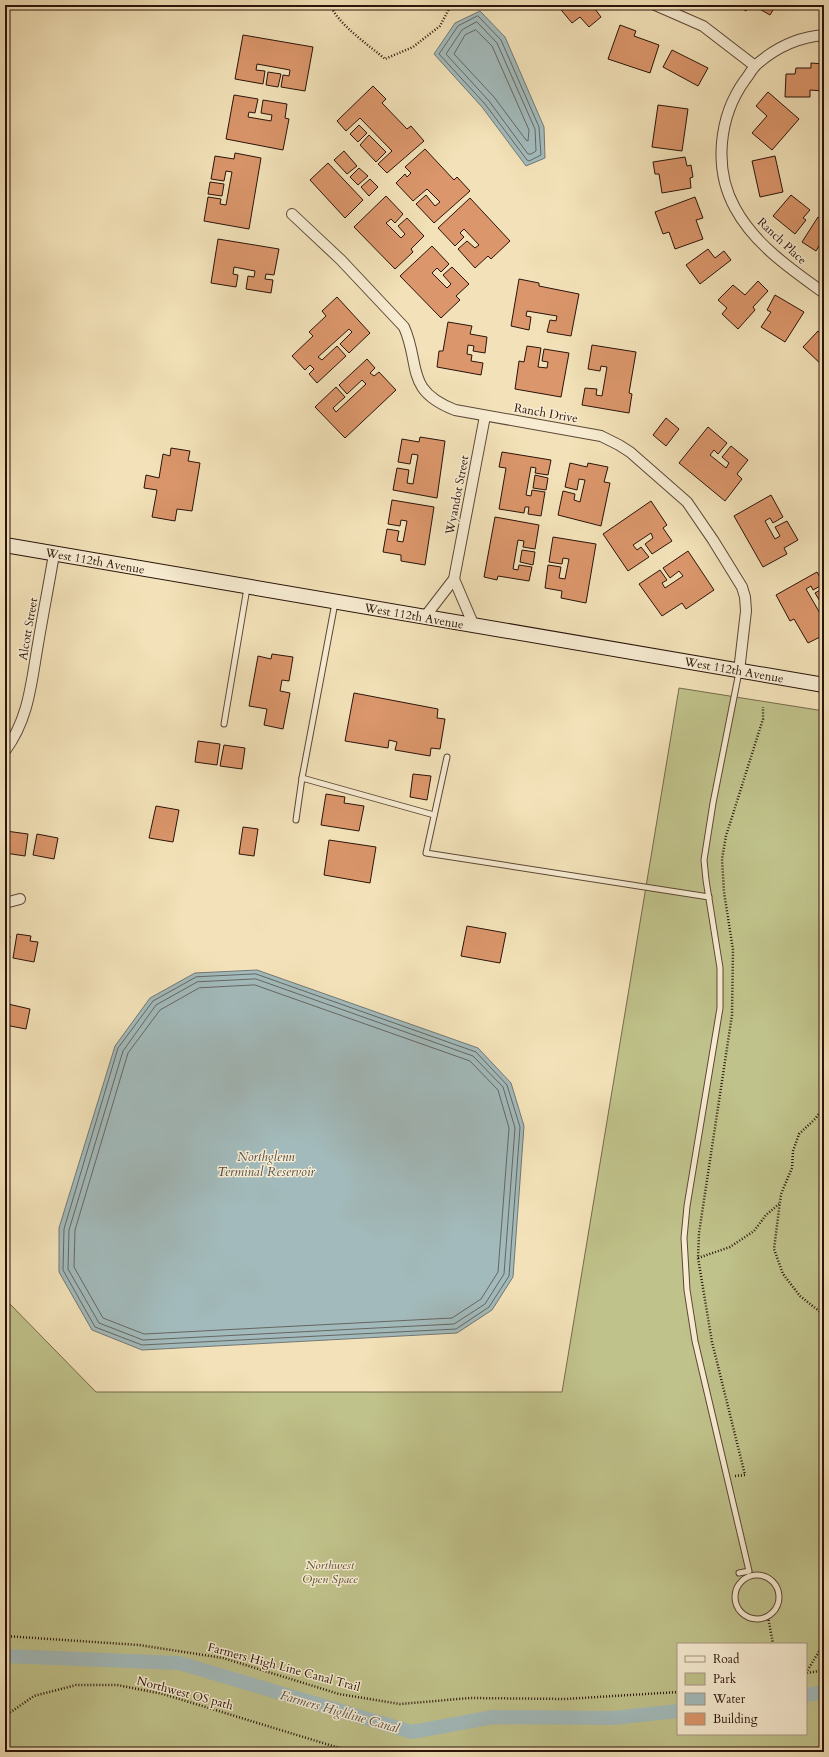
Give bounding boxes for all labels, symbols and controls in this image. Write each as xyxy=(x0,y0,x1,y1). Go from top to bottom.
street label: Ranch Place xyxy=(754,214,810,268)
street label: Ranch Drive xyxy=(513,400,579,426)
street label: Wyandot Street xyxy=(441,454,473,537)
street label: West 112th Avenue xyxy=(43,544,146,578)
street label: Alcott Street xyxy=(15,596,41,662)
street label: West 112th Avenue xyxy=(362,599,465,633)
street label: West 112th Avenue xyxy=(682,653,785,687)
water label: Northglenn Terminal Reservoir xyxy=(217,1148,315,1181)
park label: Northwest Open Space xyxy=(302,1557,358,1587)
street label: Farmers High Line Canal Trail xyxy=(206,1639,362,1695)
legend xyxy=(677,1643,807,1735)
text: Road xyxy=(713,1651,740,1667)
text: Park xyxy=(713,1671,737,1687)
street label: Northwest OS path xyxy=(135,1672,235,1714)
water label: Farmers Highline Canal xyxy=(278,1686,402,1738)
text: Water xyxy=(712,1691,746,1707)
text: Building xyxy=(713,1711,758,1727)

